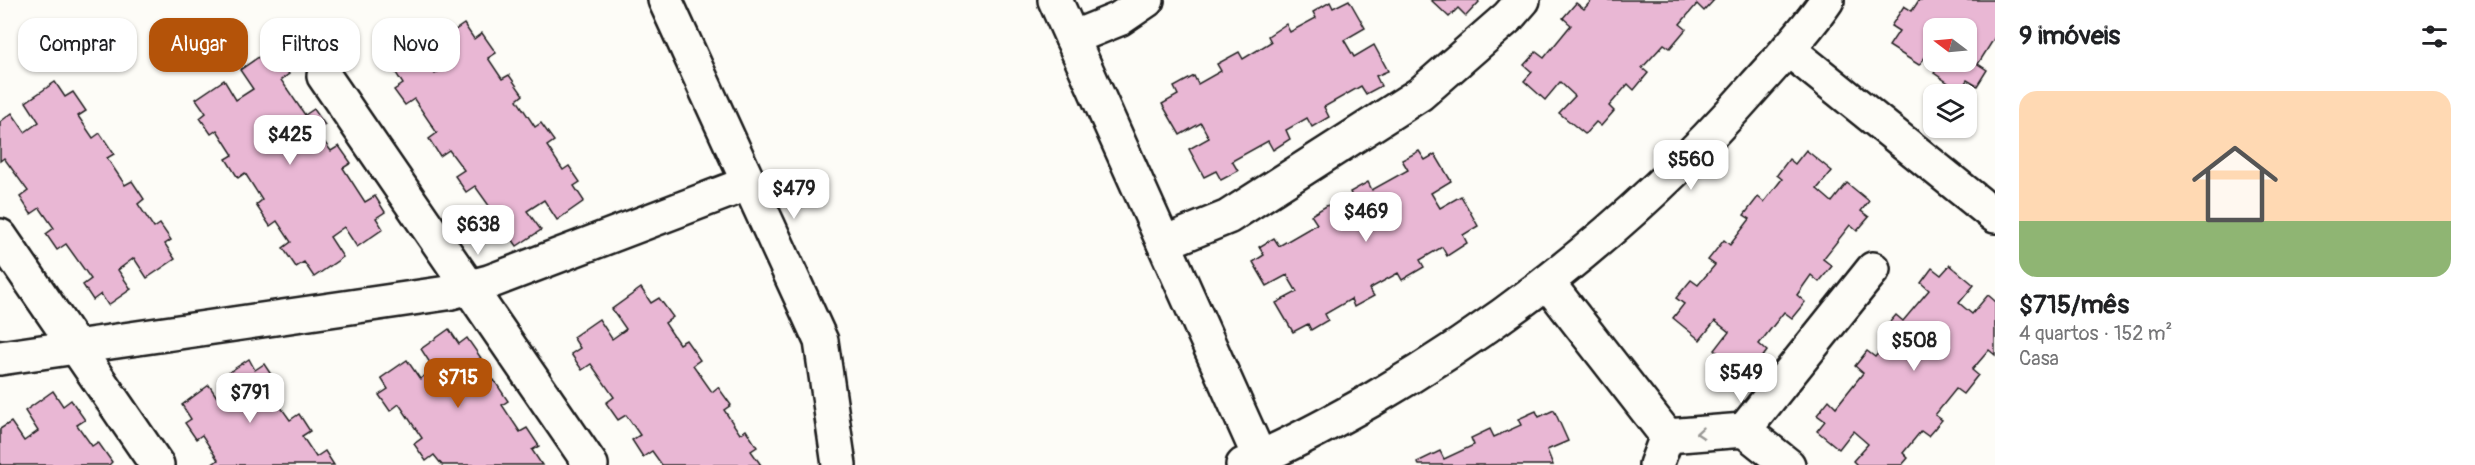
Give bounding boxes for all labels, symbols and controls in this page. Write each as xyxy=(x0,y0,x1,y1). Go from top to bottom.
chip: Comprar xyxy=(18,18,137,72)
chip: Alugar xyxy=(149,18,248,72)
chip: Filtros xyxy=(260,18,360,72)
chip: Novo xyxy=(372,18,460,72)
north arrow xyxy=(1923,18,1977,72)
map controls xyxy=(1923,18,1977,138)
text: 9 imóveis xyxy=(2019,20,2120,52)
icon: filters xyxy=(2418,20,2451,53)
button: layers xyxy=(1923,84,1977,138)
pin: $425 xyxy=(254,115,326,166)
text: $425 xyxy=(268,122,312,147)
icon: home xyxy=(2181,130,2289,238)
pin: $560 xyxy=(1655,140,1727,191)
text: $560 xyxy=(1668,147,1714,172)
pin: $479 xyxy=(758,169,830,220)
text: $479 xyxy=(772,176,816,201)
pin: $469 xyxy=(1330,192,1402,243)
text: $469 xyxy=(1344,199,1388,224)
pin: $638 xyxy=(442,205,514,256)
text: $638 xyxy=(456,212,500,237)
text: $715/mês xyxy=(2019,289,2129,321)
pin: $508 xyxy=(1878,321,1950,372)
text: 4 quartos · 152 m² xyxy=(2019,321,2172,346)
text: $508 xyxy=(1891,328,1937,353)
text: Casa xyxy=(2019,346,2059,371)
pin: $549 xyxy=(1705,353,1777,404)
pin: $715 xyxy=(422,358,494,409)
text: $549 xyxy=(1719,360,1763,385)
text: $715 xyxy=(438,365,478,390)
pin: $791 xyxy=(214,373,286,424)
text: $791 xyxy=(230,380,270,405)
one-way arrow xyxy=(1696,426,1705,439)

